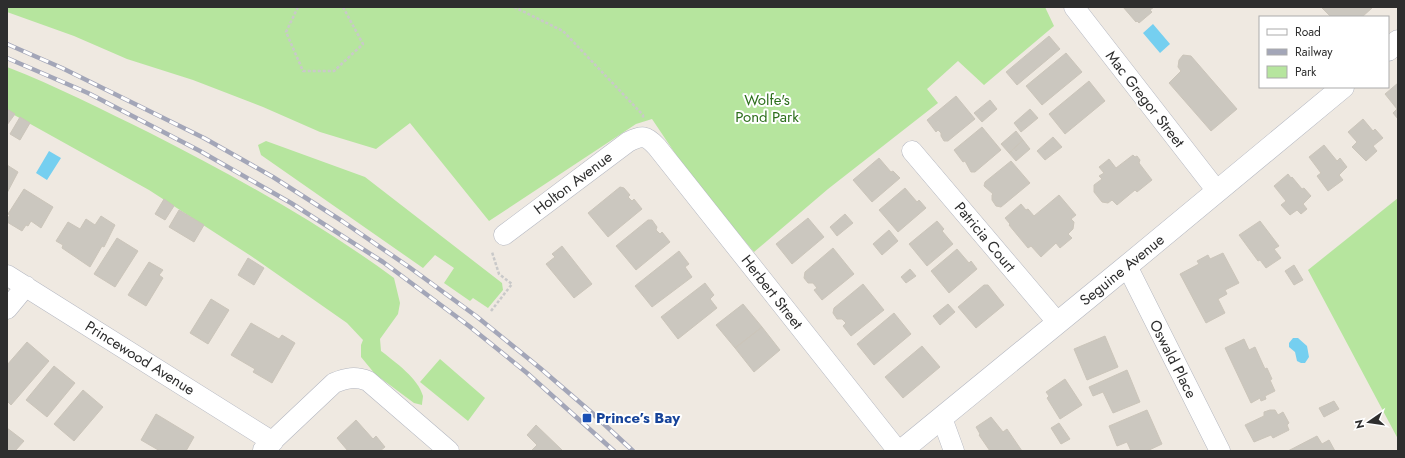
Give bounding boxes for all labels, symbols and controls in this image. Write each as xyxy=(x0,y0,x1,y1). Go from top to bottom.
legend xyxy=(1259,16,1389,88)
text: Road xyxy=(1295,23,1321,41)
text: Railway xyxy=(1295,43,1333,61)
street label: Mac Gregor Street xyxy=(1100,46,1190,152)
text: Park xyxy=(1295,63,1317,81)
park label: Wolfe's Pond Park xyxy=(735,89,799,128)
street label: Holton Avenue xyxy=(529,146,617,220)
street label: Patricia Court xyxy=(949,197,1021,277)
street label: Seguine Avenue xyxy=(1075,229,1169,311)
street label: Herbert Street xyxy=(736,250,808,334)
street label: Princewood Avenue xyxy=(81,315,199,401)
street label: Oswald Place xyxy=(1144,316,1202,402)
north arrow xyxy=(1349,402,1389,442)
place label: Prince’s Bay xyxy=(596,407,680,429)
marker: Prince’s Bay xyxy=(581,412,593,424)
text: N xyxy=(1350,418,1368,430)

